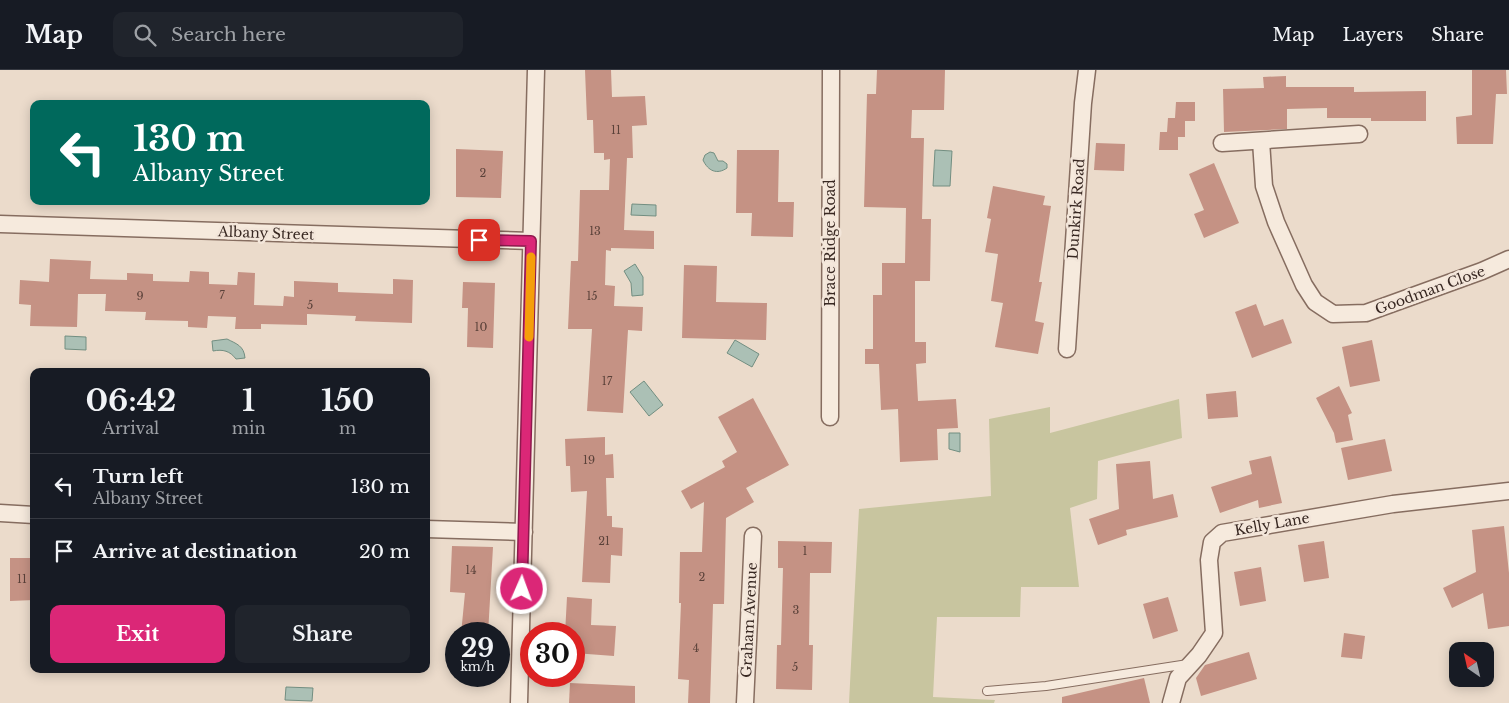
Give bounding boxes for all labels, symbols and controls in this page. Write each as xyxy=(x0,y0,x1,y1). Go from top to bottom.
search box xyxy=(113,12,463,57)
text: Map xyxy=(25,20,83,49)
icon: search xyxy=(131,21,159,49)
text: Search here xyxy=(171,23,286,46)
text: Map xyxy=(1273,24,1314,46)
text: Layers xyxy=(1342,24,1403,46)
text: Share xyxy=(1431,24,1484,46)
text: 130 m xyxy=(133,117,245,160)
icon: left xyxy=(50,120,115,185)
house number: 11 xyxy=(611,123,621,137)
street label: Dunkirk Road xyxy=(1063,157,1089,260)
text: Albany Street xyxy=(133,160,284,187)
house number: 2 xyxy=(480,166,487,180)
street label: Brace Ridge Road xyxy=(821,179,839,307)
pin xyxy=(458,219,500,261)
street label: Albany Street xyxy=(217,222,315,244)
house number: 13 xyxy=(589,224,601,238)
icon: arrive xyxy=(465,226,493,254)
street label: Goodman Close xyxy=(1373,262,1487,318)
house number: 7 xyxy=(219,288,225,302)
house number: 9 xyxy=(136,289,144,303)
house number: 15 xyxy=(586,289,598,303)
house number: 5 xyxy=(307,298,313,312)
house number: 10 xyxy=(475,320,488,334)
house number: 17 xyxy=(602,374,613,388)
text: 06:42 xyxy=(85,382,176,419)
text: 1 xyxy=(242,382,255,419)
text: 150 xyxy=(321,382,375,419)
text: Arrival xyxy=(103,418,159,438)
text: min xyxy=(232,418,265,438)
text: m xyxy=(339,418,356,438)
house number: 19 xyxy=(583,453,595,467)
text: Turn left xyxy=(93,465,184,488)
icon: left xyxy=(50,472,78,500)
text: 130 m xyxy=(350,475,410,498)
text: Albany Street xyxy=(93,488,203,508)
street label: Kelly Lane xyxy=(1233,509,1311,539)
house number: 21 xyxy=(598,534,610,548)
icon: arrive xyxy=(50,537,78,565)
text: Arrive at destination xyxy=(93,540,297,563)
text: 20 m xyxy=(359,540,410,563)
house number: 1 xyxy=(803,544,808,558)
position arrow xyxy=(495,562,547,614)
street label: Graham Avenue xyxy=(737,562,761,678)
house number: 14 xyxy=(465,563,477,577)
house number: 2 xyxy=(699,570,706,584)
house number: 11 xyxy=(17,572,27,586)
house number: 3 xyxy=(793,603,800,617)
button: Exit xyxy=(50,605,225,663)
button: Share xyxy=(235,605,410,663)
speed limit sign: 30 xyxy=(520,622,585,687)
text: 29 xyxy=(461,633,494,664)
house number: 4 xyxy=(693,641,699,655)
north arrow xyxy=(1449,642,1494,688)
map controls xyxy=(1449,642,1494,687)
text: km/h xyxy=(460,659,495,674)
house number: 5 xyxy=(792,660,798,674)

